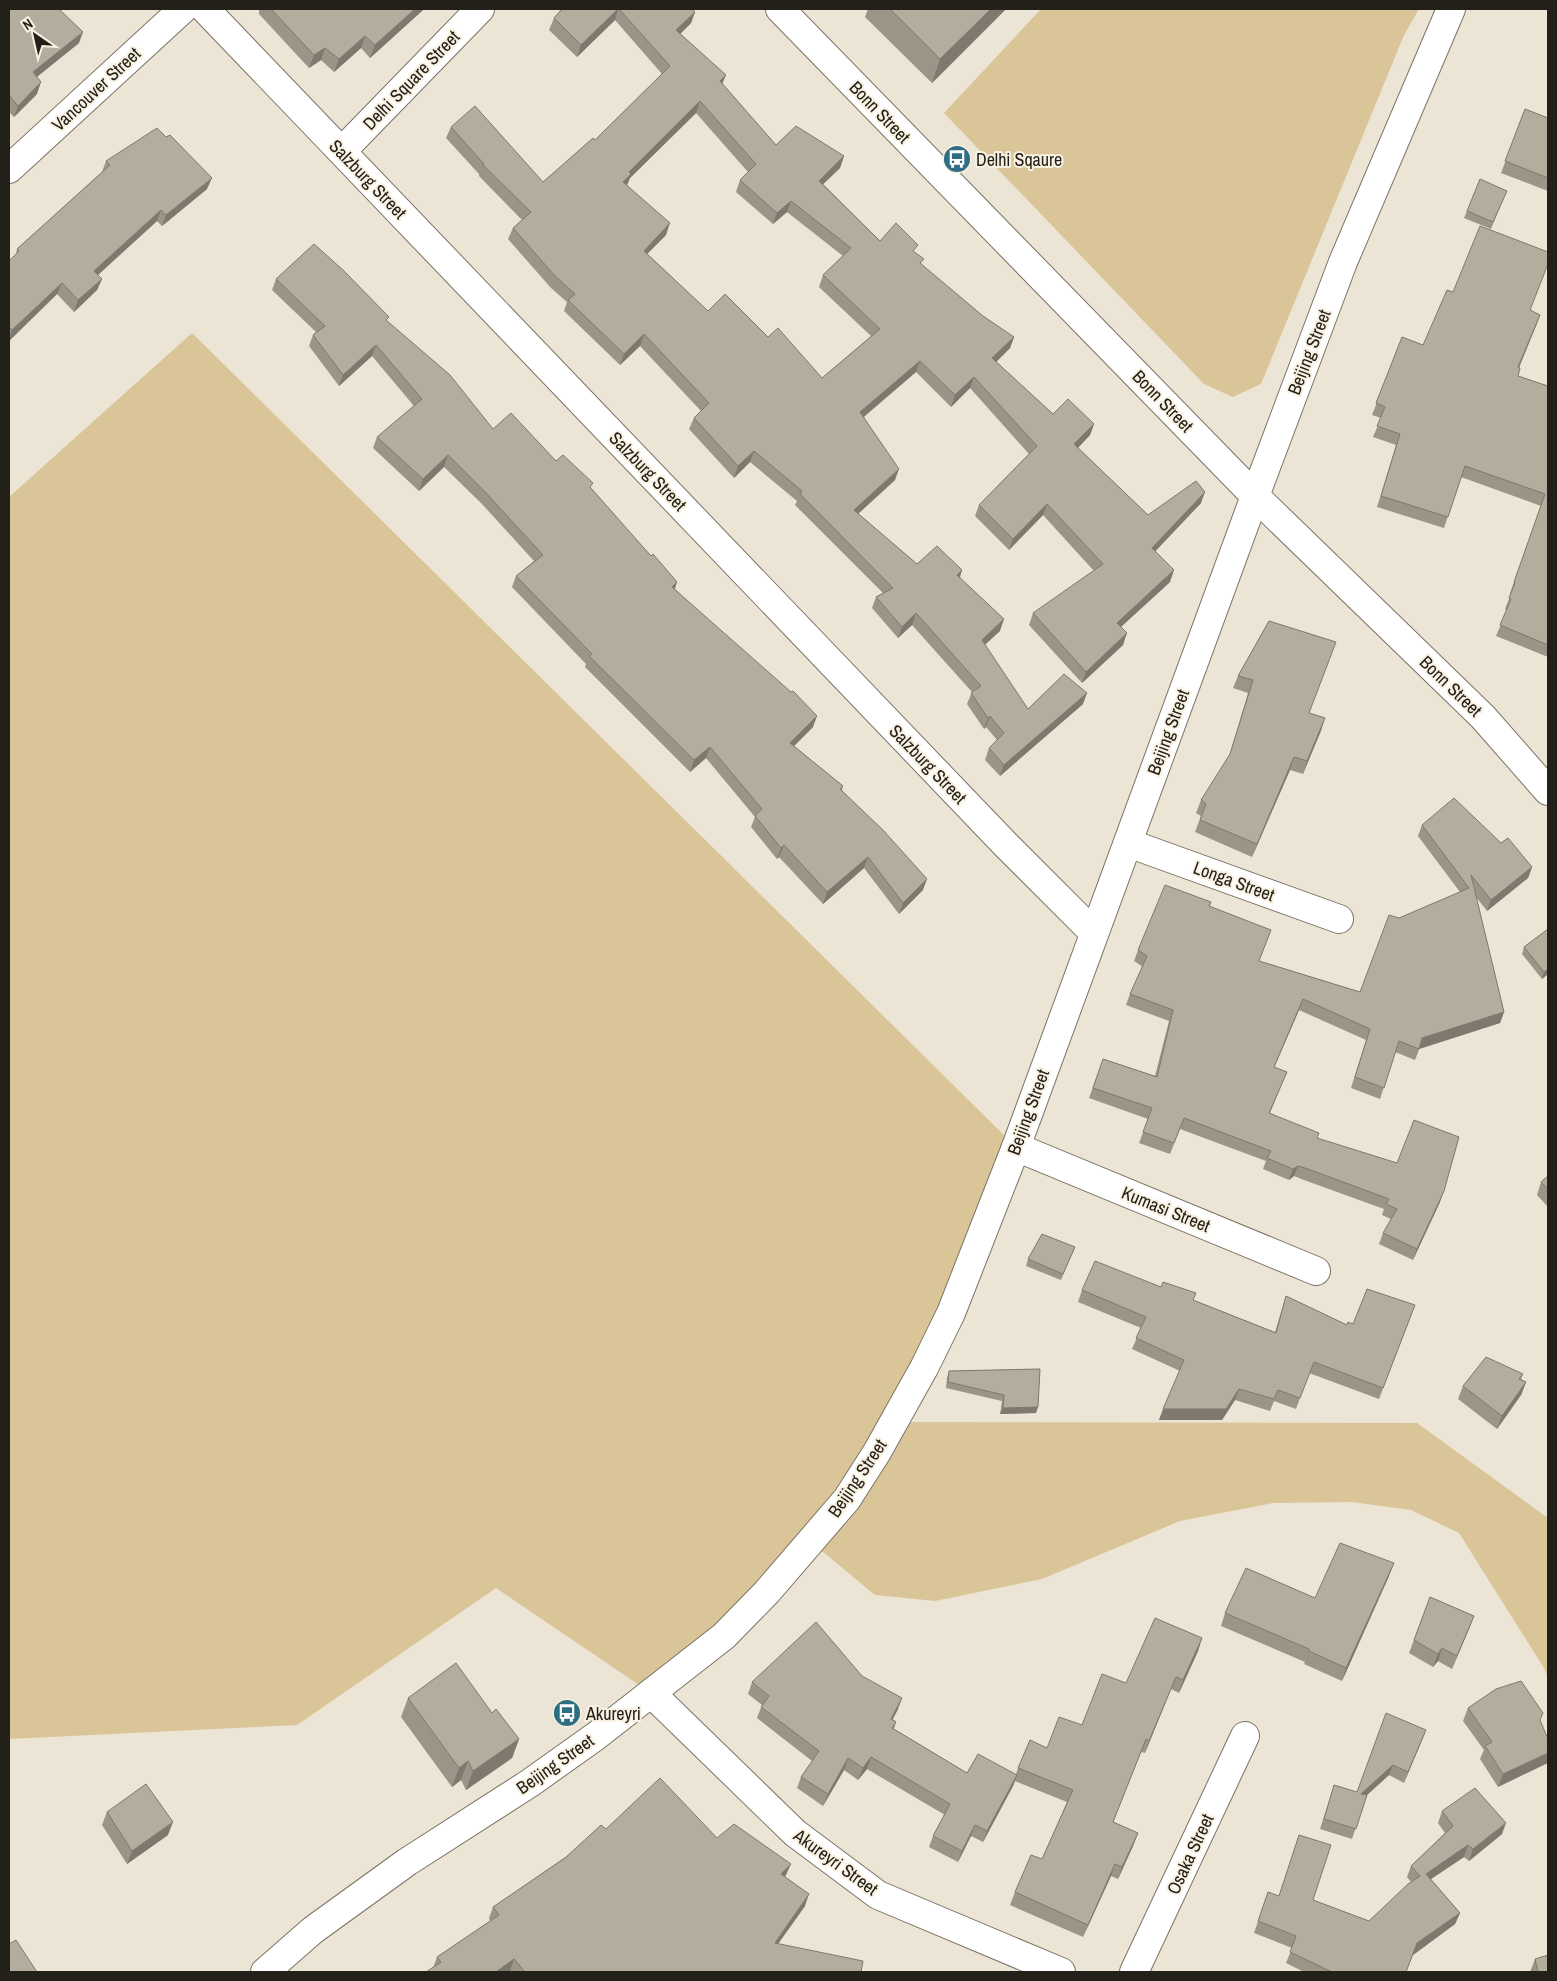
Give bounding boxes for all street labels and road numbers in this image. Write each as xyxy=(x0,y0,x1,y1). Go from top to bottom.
street label: Delhi Square Street xyxy=(357,25,465,135)
street label: Vancouver Street xyxy=(46,41,146,137)
street label: Bonn Street xyxy=(844,75,916,149)
street label: Salzburg Street xyxy=(324,134,412,224)
street label: Beijing Street xyxy=(1281,306,1337,398)
street label: Bonn Street xyxy=(1127,364,1199,438)
street label: Salzburg Street xyxy=(604,426,692,516)
street label: Bonn Street xyxy=(1414,650,1488,722)
street label: Beijing Street xyxy=(1141,686,1195,778)
street label: Salzburg Street xyxy=(884,719,972,809)
street label: Longa Street xyxy=(1190,855,1278,907)
street label: Beijing Street xyxy=(1001,1066,1055,1158)
street label: Kumasi Street xyxy=(1118,1180,1214,1238)
street label: Beijing Street xyxy=(822,1434,892,1522)
street label: Beijing Street xyxy=(511,1728,599,1800)
street label: Osaka Street xyxy=(1160,1810,1220,1898)
street label: Akureyri Street xyxy=(788,1822,883,1901)

